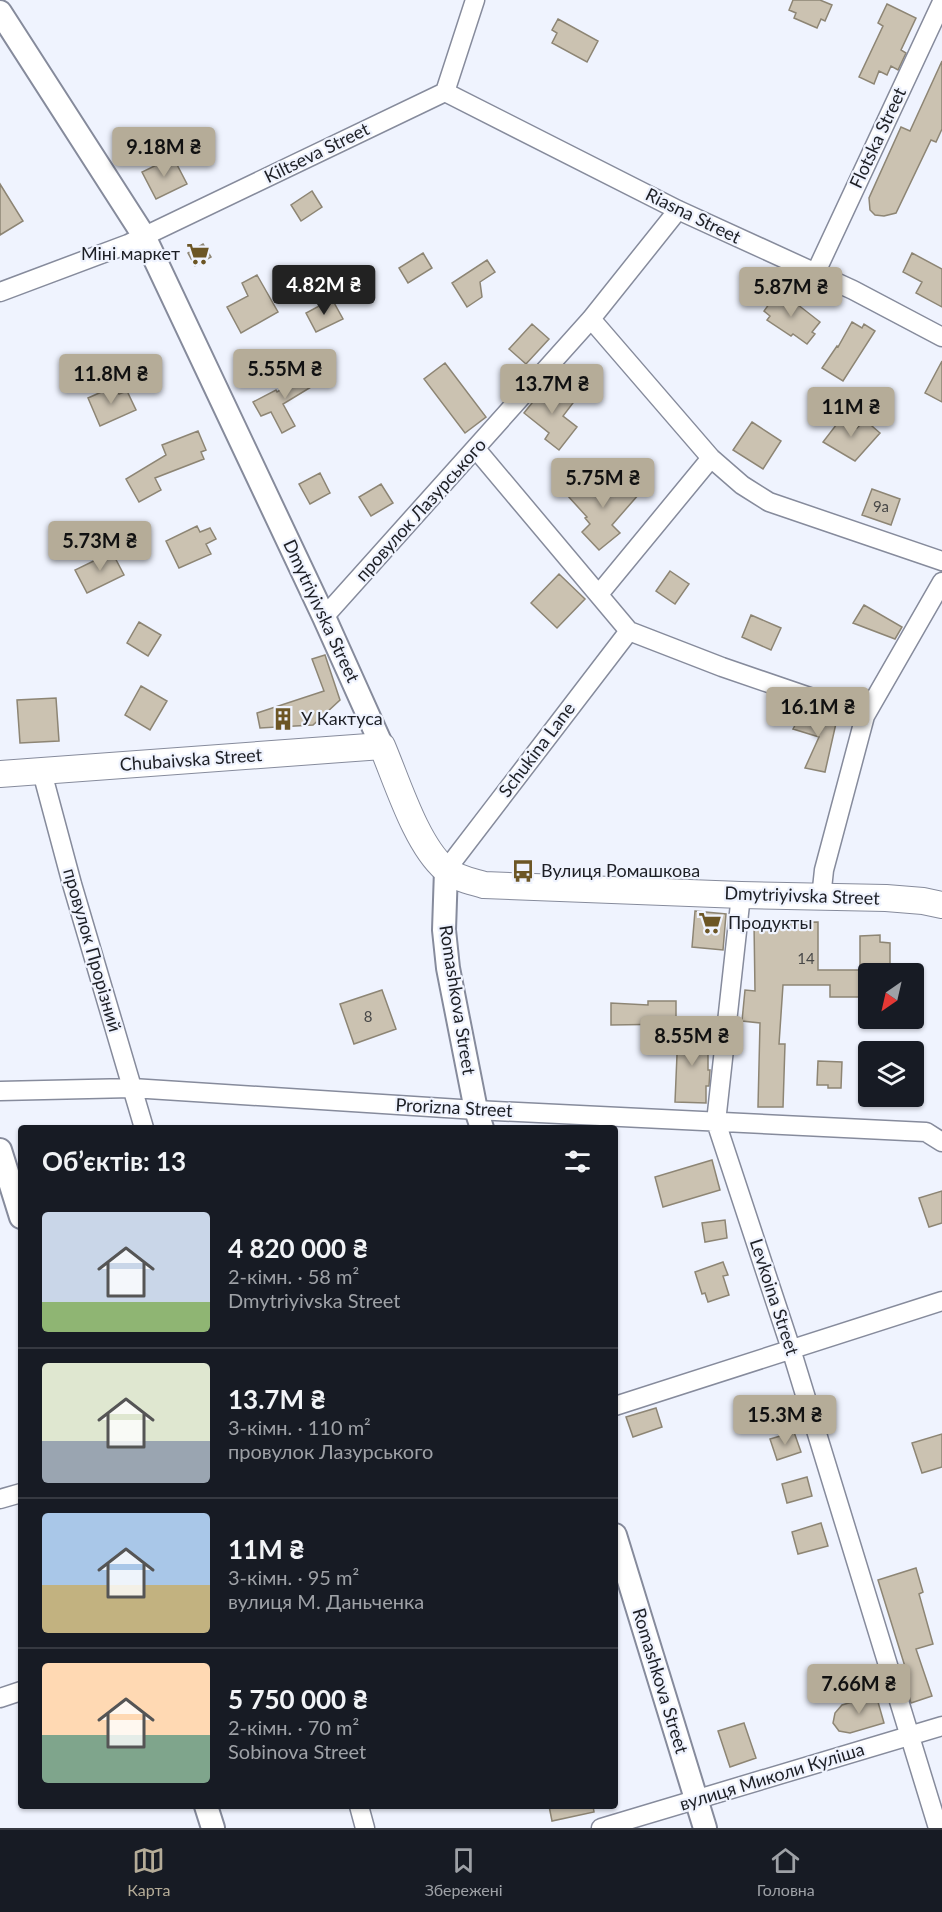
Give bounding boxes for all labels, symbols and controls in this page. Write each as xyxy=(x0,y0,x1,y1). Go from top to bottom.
street label: Flotska Street xyxy=(844,83,910,191)
street label: Kiltseva Street xyxy=(260,117,373,187)
pin: 9.18M ₴ xyxy=(109,127,219,178)
text: 9.18M ₴ xyxy=(126,134,202,158)
street label: Riasna Street xyxy=(642,183,745,248)
supermarket icon: Міні маркет xyxy=(185,241,211,267)
place label: Міні маркет xyxy=(81,242,180,264)
pin: 4.82M ₴ xyxy=(269,265,379,316)
pin: 5.87M ₴ xyxy=(736,267,846,318)
text: 4.82M ₴ xyxy=(286,272,362,296)
text: 5.87M ₴ xyxy=(753,274,829,298)
pin: 5.55M ₴ xyxy=(230,349,340,400)
pin: 11.8M ₴ xyxy=(56,354,166,405)
text: 5.55M ₴ xyxy=(247,356,323,380)
text: 11.8M ₴ xyxy=(73,361,149,385)
pin: 13.7M ₴ xyxy=(497,364,607,415)
text: 13.7M ₴ xyxy=(514,371,590,395)
pin: 11M ₴ xyxy=(809,387,893,438)
text: 11M ₴ xyxy=(821,394,881,418)
street label: провулок Лазурського xyxy=(350,433,490,585)
pin: 5.75M ₴ xyxy=(548,458,658,509)
text: 5.75M ₴ xyxy=(565,465,641,489)
house number: 9а xyxy=(873,497,889,515)
pin: 5.73M ₴ xyxy=(45,521,155,572)
text: 5.73M ₴ xyxy=(62,528,138,552)
street label: Dmytriyivska Street xyxy=(279,536,365,686)
pin: 16.1M ₴ xyxy=(763,687,873,738)
text: 16.1M ₴ xyxy=(780,694,856,718)
street label: Schukina Lane xyxy=(493,698,579,801)
building icon: У Кактуса xyxy=(270,706,296,732)
place label: У Кактуса xyxy=(301,707,383,729)
street label: Chubaivska Street xyxy=(119,743,263,775)
bus stop icon: Вулиця Ромашкова xyxy=(510,858,536,884)
place label: Вулиця Ромашкова xyxy=(541,859,700,881)
street label: провулок Прорізний xyxy=(59,865,127,1034)
street label: Dmytriyivska Street xyxy=(724,881,881,909)
supermarket icon: Продукты xyxy=(697,910,723,936)
place label: Продукты xyxy=(728,911,812,933)
street label: Romashkova Street xyxy=(435,923,481,1077)
house number: 14 xyxy=(797,949,815,967)
north arrow xyxy=(858,963,924,1029)
map controls xyxy=(858,963,924,1107)
house number: 8 xyxy=(364,1007,372,1025)
pin: 8.55M ₴ xyxy=(637,1016,747,1067)
text: 8.55M ₴ xyxy=(654,1023,730,1047)
button: layers xyxy=(858,1041,924,1107)
street label: Prorizna Street xyxy=(395,1093,514,1121)
text: Об’єктів: 13 xyxy=(42,1145,186,1177)
icon: filters xyxy=(561,1145,594,1178)
text: 4 820 000 ₴ xyxy=(228,1232,368,1264)
icon: home xyxy=(90,1236,162,1308)
street label: Levkoina Street xyxy=(746,1236,804,1358)
text: 2-кімн. · 58 m² xyxy=(228,1264,359,1288)
text: Dmytriyivska Street xyxy=(228,1288,401,1312)
text: 13.7M ₴ xyxy=(228,1383,326,1415)
icon: home xyxy=(90,1387,162,1459)
pin: 15.3M ₴ xyxy=(730,1395,840,1446)
text: 15.3M ₴ xyxy=(747,1402,823,1426)
text: 3-кімн. · 110 m² xyxy=(228,1415,371,1439)
text: провулок Лазурського xyxy=(228,1439,433,1463)
text: 11M ₴ xyxy=(228,1533,305,1565)
icon: home xyxy=(90,1537,162,1609)
text: 3-кімн. · 95 m² xyxy=(228,1565,359,1589)
text: вулиця М. Даньченка xyxy=(228,1589,424,1613)
street label: Romashkova Street xyxy=(628,1605,694,1757)
pin: 7.66M ₴ xyxy=(804,1664,914,1715)
text: 7.66M ₴ xyxy=(821,1671,897,1695)
text: 5 750 000 ₴ xyxy=(228,1683,368,1715)
icon: home xyxy=(90,1687,162,1759)
text: 2-кімн. · 70 m² xyxy=(228,1715,359,1739)
street label: вулиця Миколи Куліша xyxy=(677,1737,867,1815)
text: Sobinova Street xyxy=(228,1739,366,1763)
tab: Карта xyxy=(127,1844,170,1899)
tab: Збережені xyxy=(425,1844,503,1899)
tab: Головна xyxy=(757,1844,815,1899)

